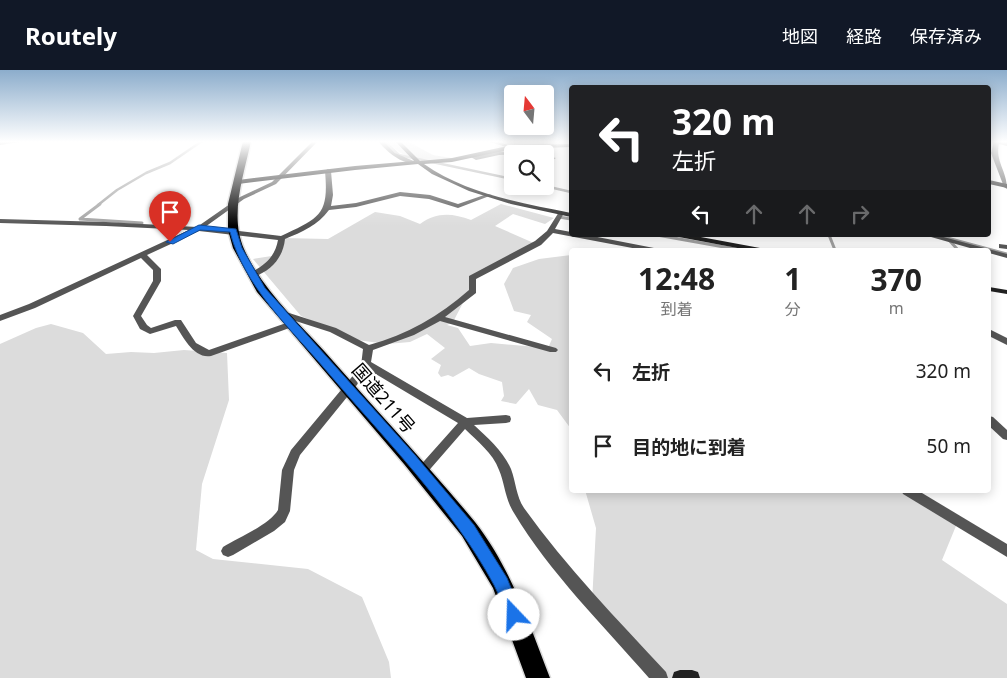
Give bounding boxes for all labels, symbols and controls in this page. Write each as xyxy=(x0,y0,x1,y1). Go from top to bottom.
text: Routely xyxy=(25,19,117,52)
text: 地図 xyxy=(782,24,818,48)
text: 経路 xyxy=(846,24,882,48)
text: 保存済み xyxy=(910,24,982,48)
north arrow xyxy=(504,85,554,135)
map controls xyxy=(504,85,554,195)
text: 320 m xyxy=(672,98,775,145)
icon: left xyxy=(589,105,654,170)
button: search xyxy=(504,145,554,195)
text: 左折 xyxy=(672,145,716,175)
pin xyxy=(149,191,191,242)
icon: arrive xyxy=(156,198,184,226)
icon: left xyxy=(687,200,715,228)
icon: ahead xyxy=(740,200,768,228)
icon: ahead xyxy=(793,200,821,228)
icon: right xyxy=(846,200,874,228)
text: 12:48 xyxy=(638,258,715,299)
text: 1 xyxy=(784,258,801,299)
text: 370 xyxy=(870,259,922,300)
text: m xyxy=(889,297,904,319)
text: 到着 xyxy=(661,298,693,320)
text: 分 xyxy=(785,298,801,320)
icon: left xyxy=(589,357,617,385)
street label: 国道211号 xyxy=(347,358,421,438)
text: 320 m xyxy=(916,358,971,384)
text: 左折 xyxy=(632,359,670,385)
icon: arrive xyxy=(589,432,617,460)
text: 50 m xyxy=(927,433,971,459)
text: 目的地に到着 xyxy=(632,434,746,460)
position arrow xyxy=(487,588,539,640)

